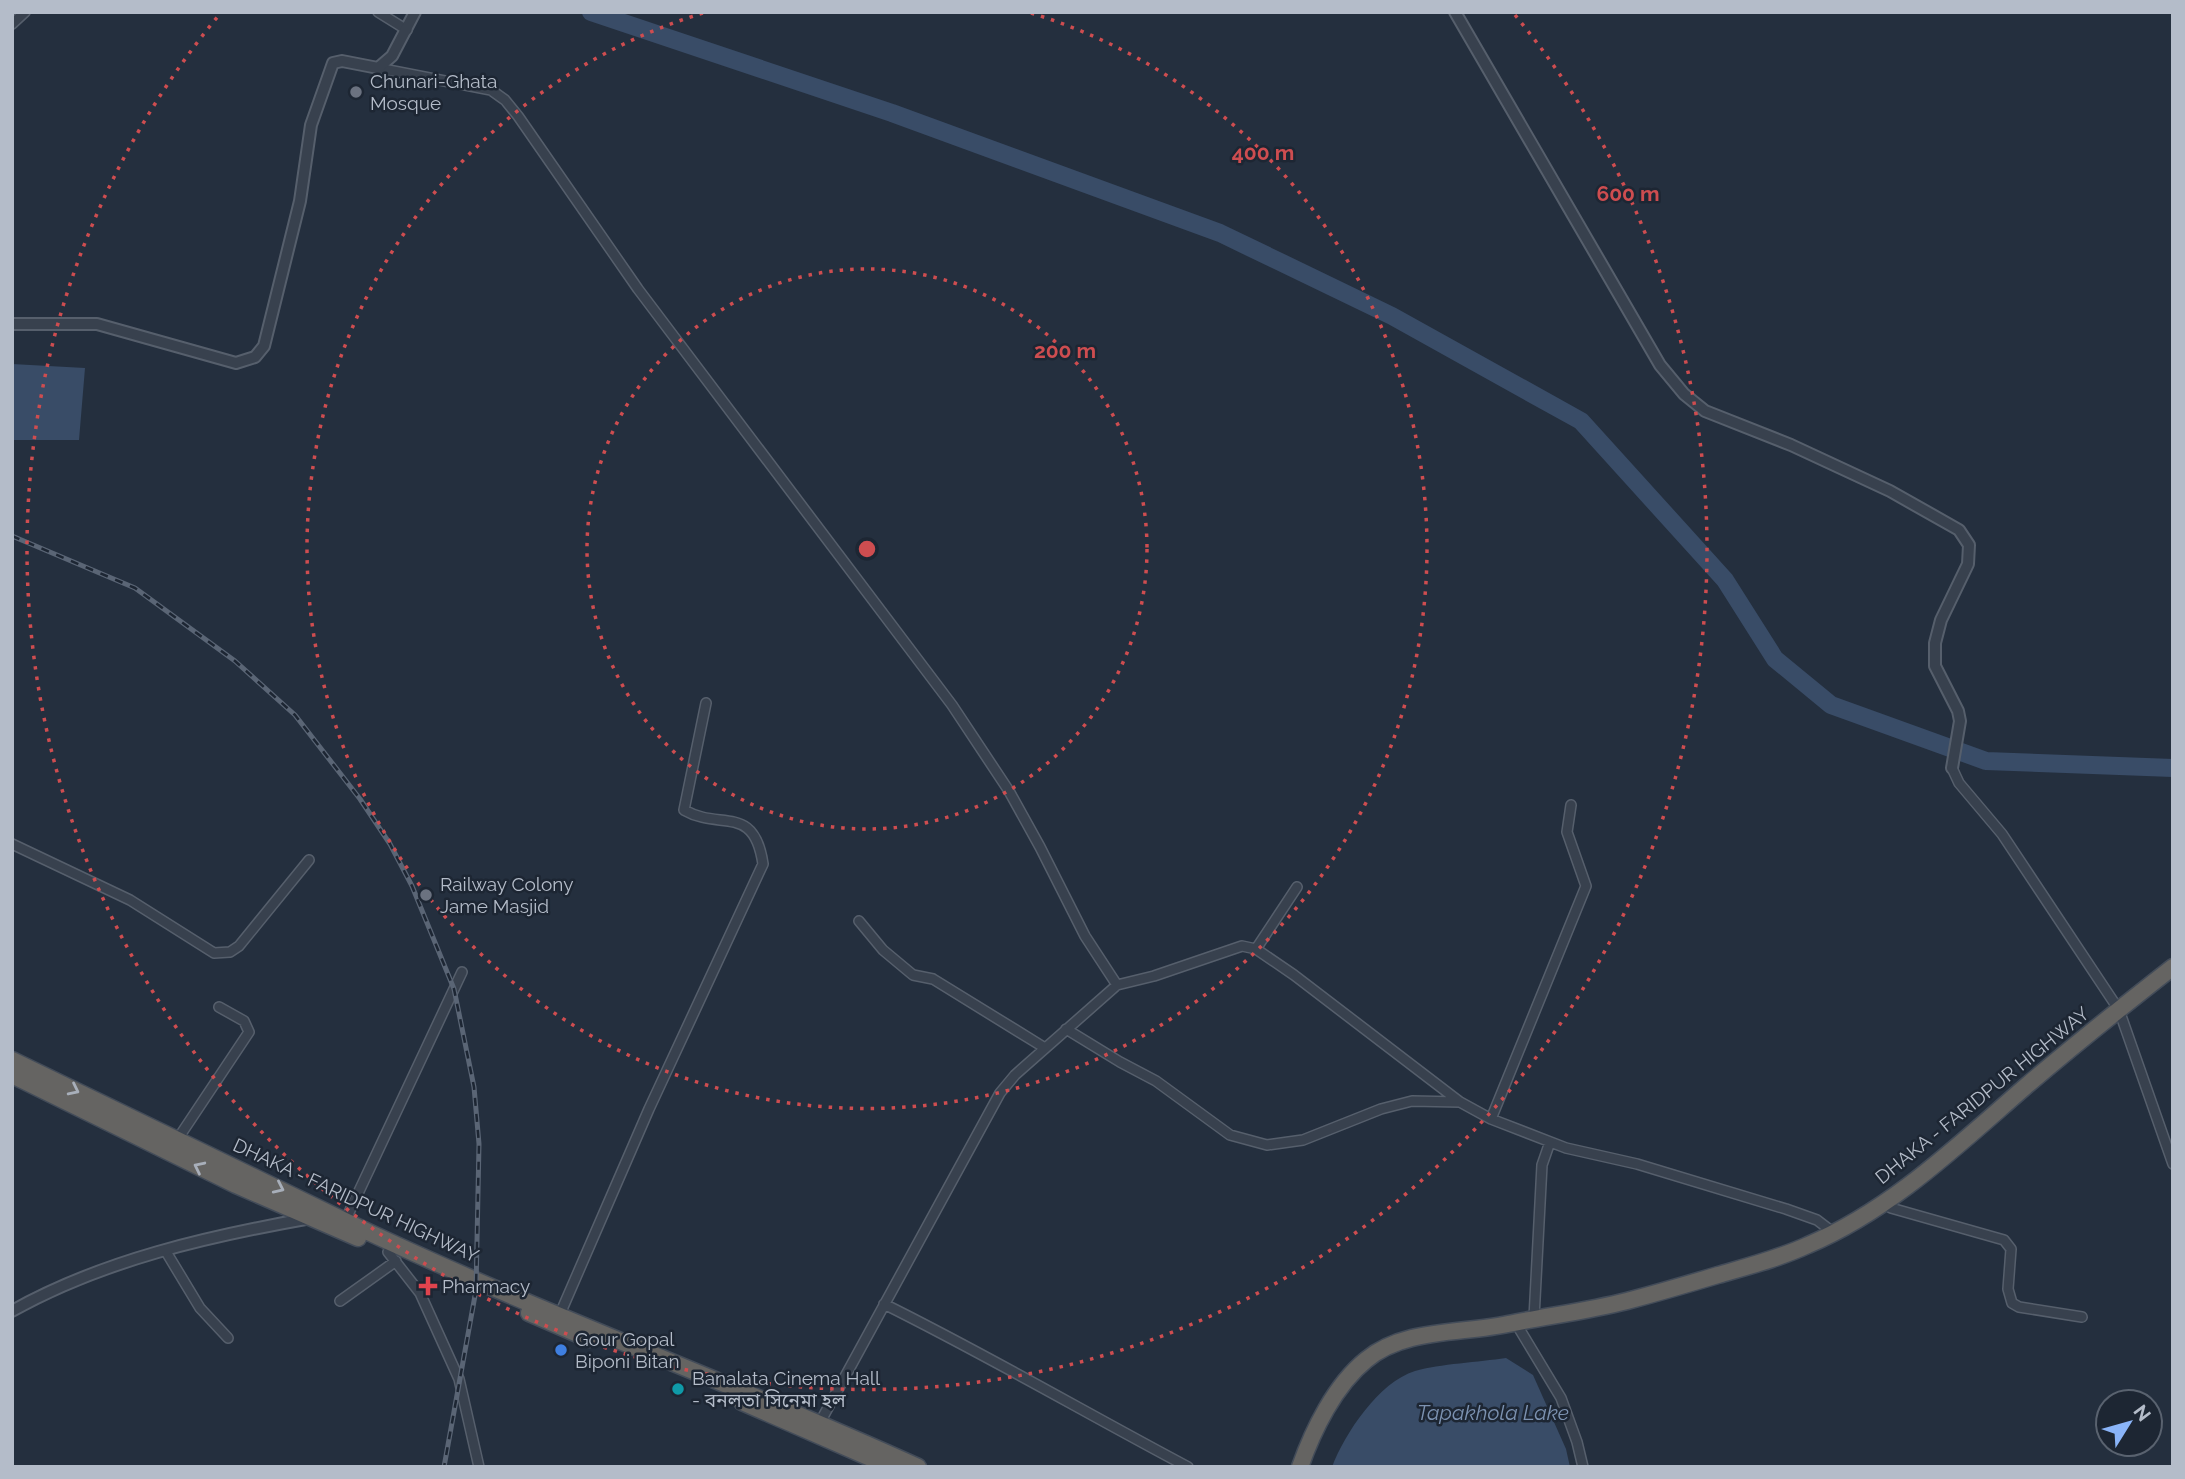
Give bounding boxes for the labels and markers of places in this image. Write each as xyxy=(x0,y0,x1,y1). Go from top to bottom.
place label: Chunari-Ghata Mosque xyxy=(370,70,497,114)
marker: Chunari-Ghata Mosque xyxy=(348,84,364,100)
centre of rings xyxy=(855,537,879,561)
place label: Railway Colony Jame Masjid xyxy=(440,873,573,917)
marker: Railway Colony Jame Masjid xyxy=(418,887,434,903)
place label: Pharmacy xyxy=(442,1275,530,1297)
marker: Pharmacy xyxy=(420,1278,436,1294)
place label: Gour Gopal Biponi Bitan xyxy=(575,1328,679,1372)
marker: Gour Gopal Biponi Bitan xyxy=(553,1342,569,1358)
place label: Banalata Cinema Hall - বনলতা সিনেমা হল xyxy=(692,1367,881,1411)
marker: Banalata Cinema Hall - বনলতা সিনেমা হল xyxy=(670,1381,686,1397)

